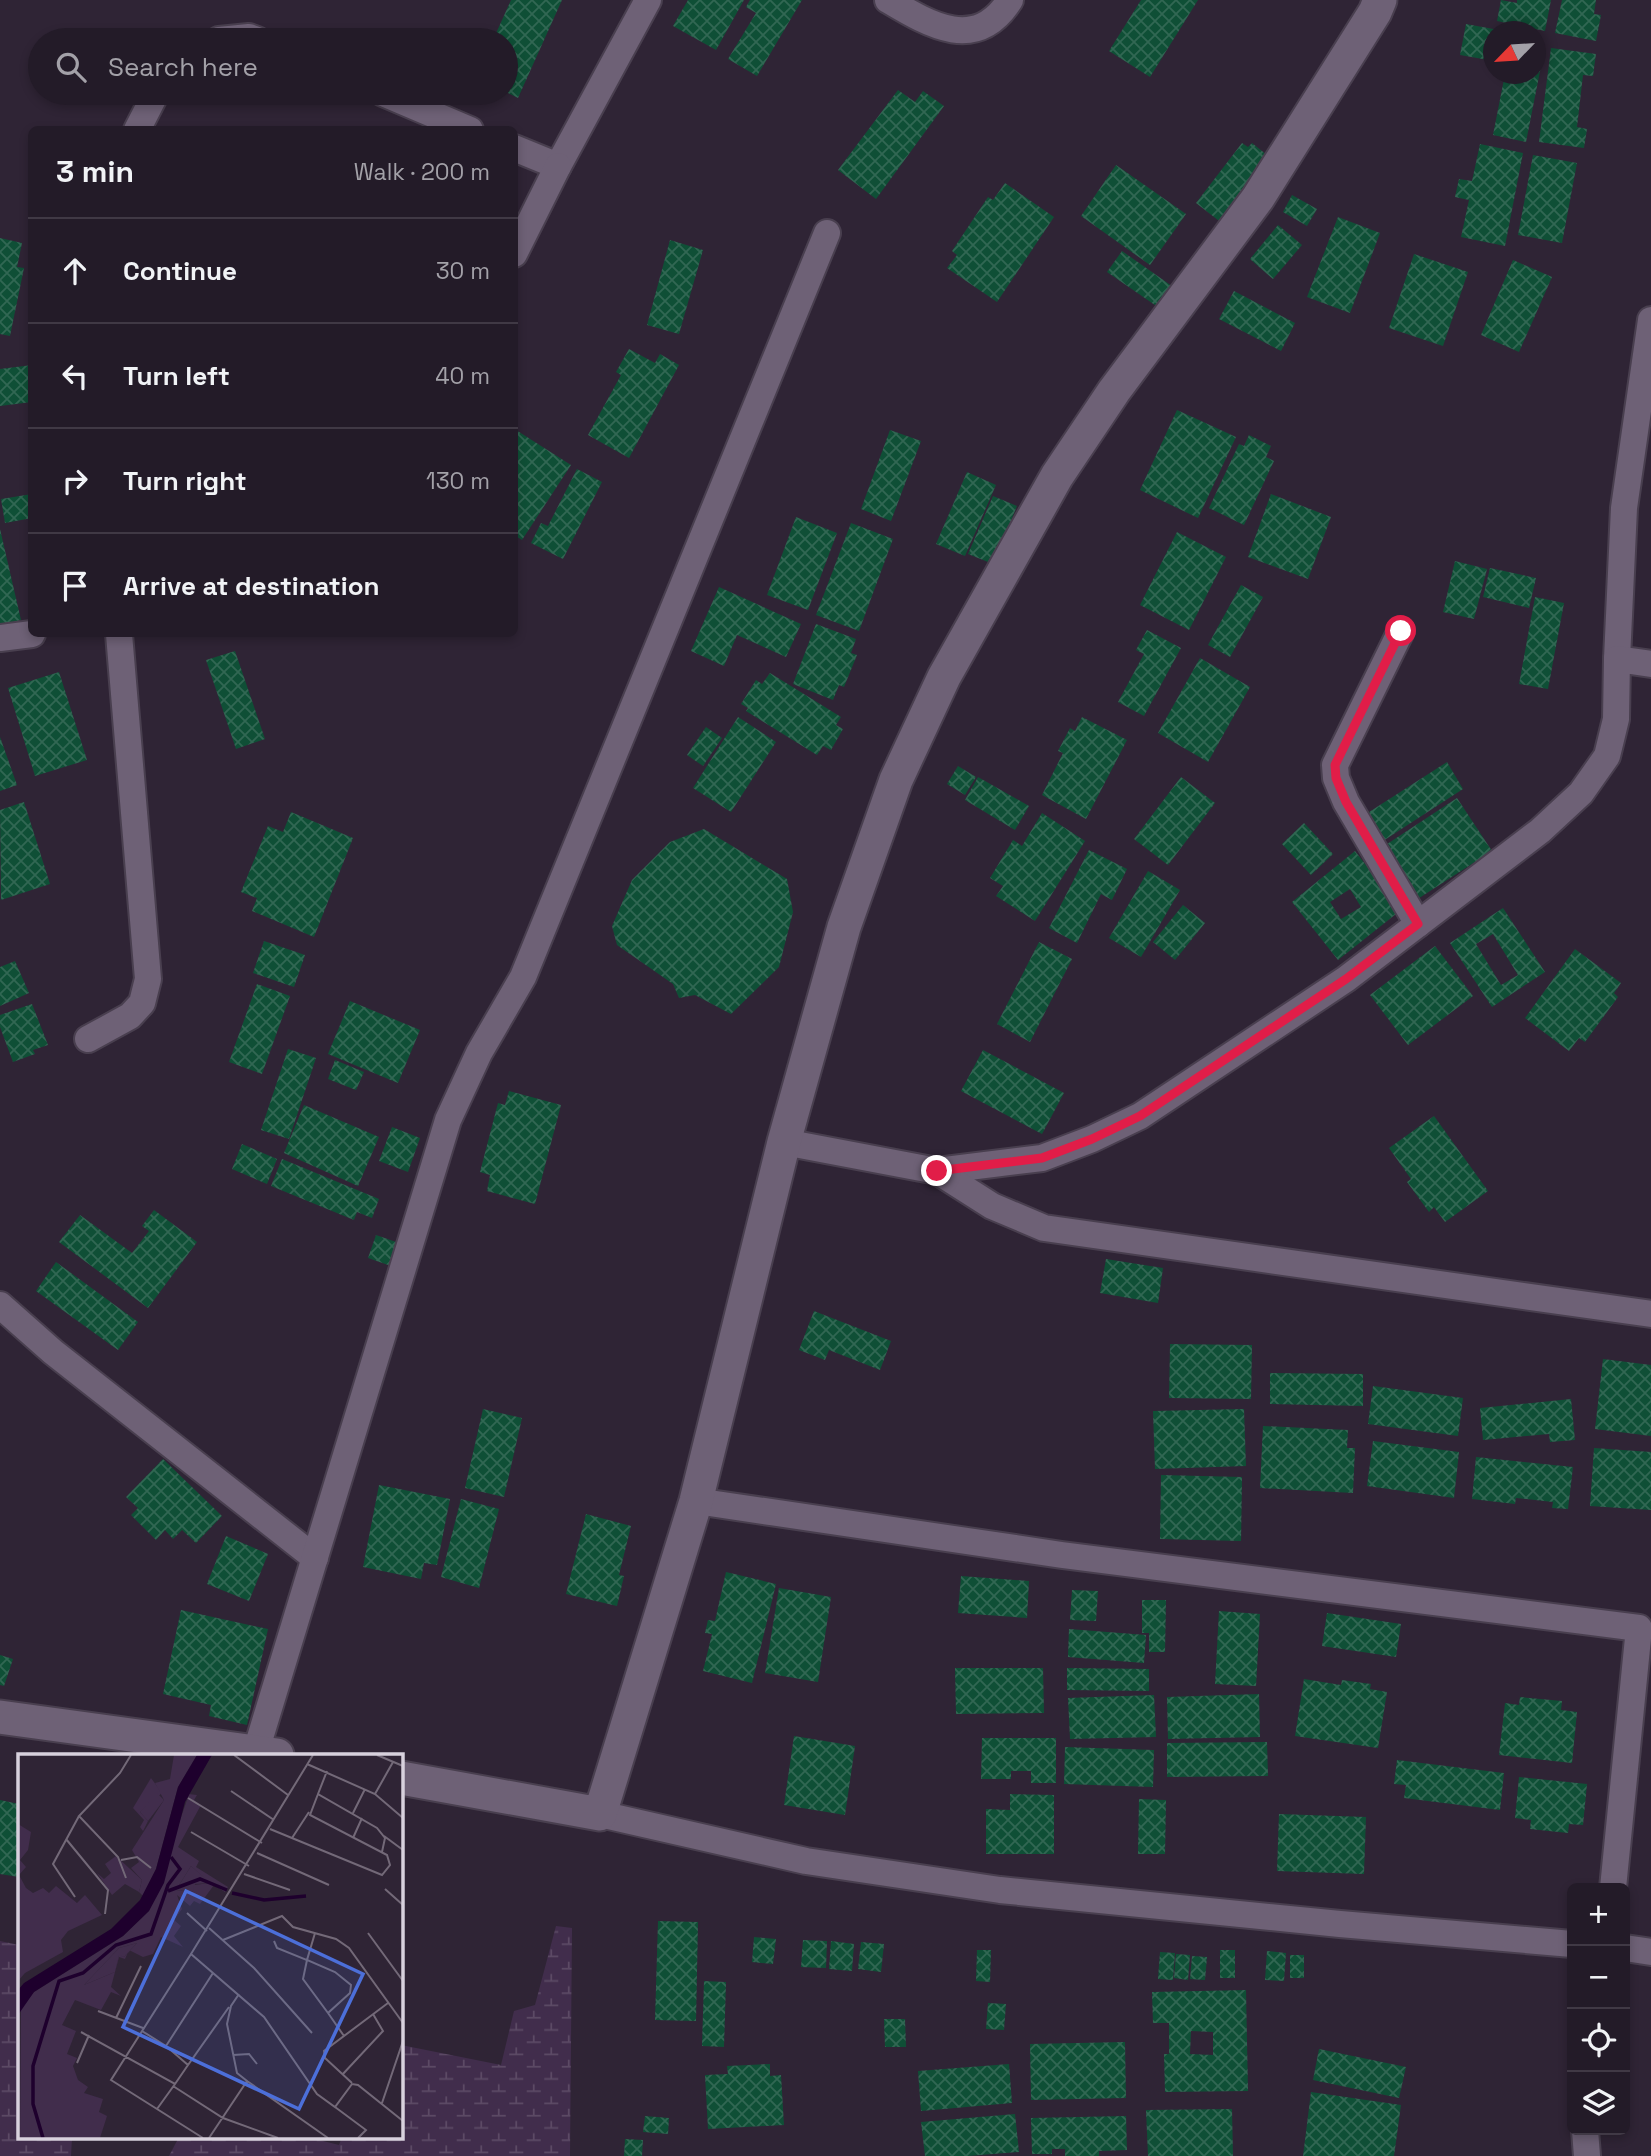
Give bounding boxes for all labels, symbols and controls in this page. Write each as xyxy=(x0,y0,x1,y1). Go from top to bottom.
north arrow xyxy=(1483,21,1546,84)
search box xyxy=(28,28,518,105)
icon: search xyxy=(52,48,90,86)
text: Search here xyxy=(108,50,258,84)
text: 3 min xyxy=(56,152,134,191)
text: Walk · 200 m xyxy=(354,157,490,187)
icon: ahead xyxy=(56,252,94,290)
text: Continue xyxy=(123,254,237,288)
text: 30 m xyxy=(436,256,490,286)
icon: left xyxy=(56,357,94,395)
text: Turn left xyxy=(123,359,230,393)
text: 40 m xyxy=(435,361,490,391)
icon: right xyxy=(56,462,94,500)
text: Turn right xyxy=(123,464,247,498)
text: 130 m xyxy=(426,466,490,496)
icon: arrive xyxy=(56,567,94,605)
text: Arrive at destination xyxy=(123,569,380,603)
route start xyxy=(1385,615,1416,646)
route end xyxy=(921,1155,952,1186)
inset map xyxy=(18,1754,402,2138)
map controls xyxy=(1567,1883,1630,2135)
button: + xyxy=(1567,1883,1630,1946)
button: − xyxy=(1567,1946,1630,2009)
button: locate xyxy=(1567,2009,1630,2072)
button: layers xyxy=(1567,2072,1630,2135)

